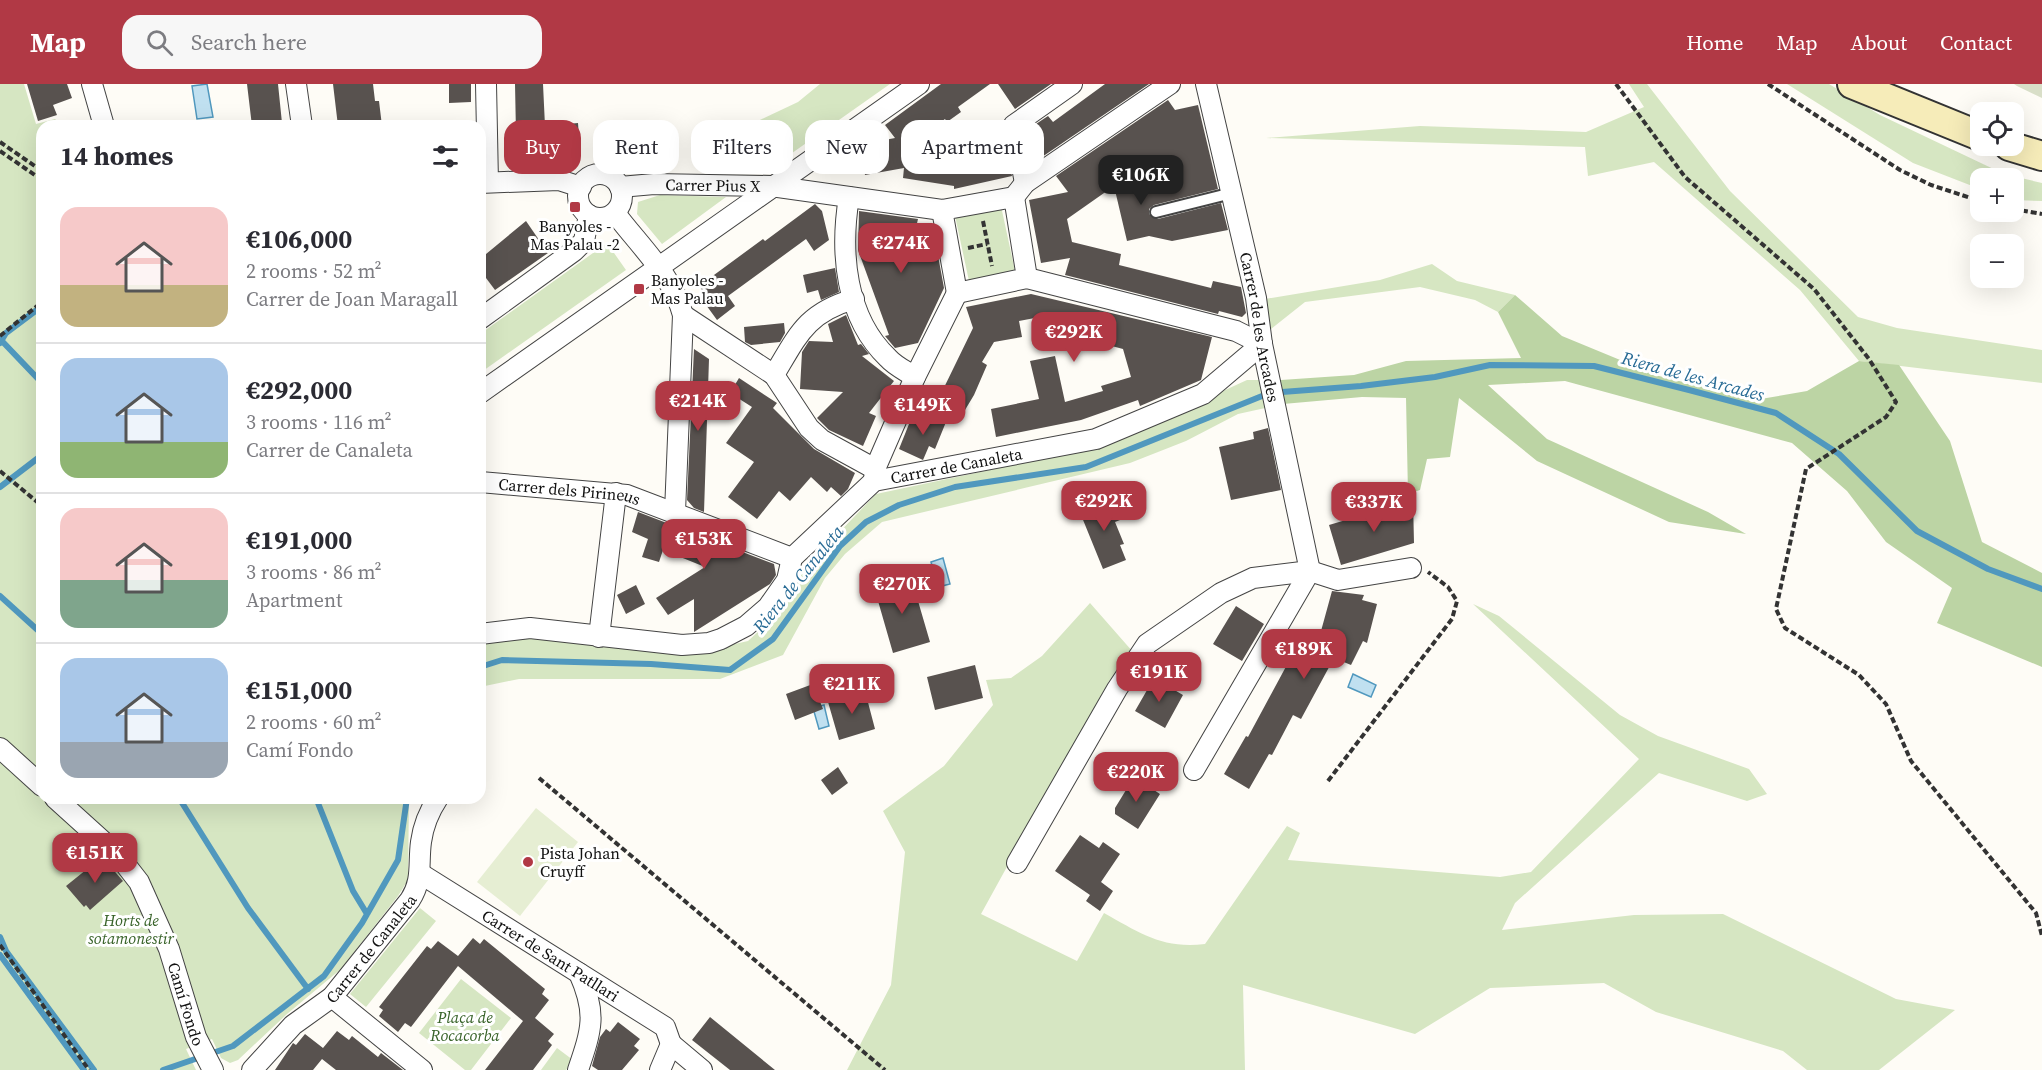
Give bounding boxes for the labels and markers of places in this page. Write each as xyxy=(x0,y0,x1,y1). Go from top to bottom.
pin: €106K xyxy=(1099,155,1183,206)
marker: Banyoles - Mas Palau -2 xyxy=(568,200,582,214)
place label: Banyoles - Mas Palau -2 xyxy=(530,215,620,255)
pin: €274K xyxy=(859,223,943,274)
place label: Banyoles - Mas Palau xyxy=(651,269,724,309)
marker: Banyoles - Mas Palau xyxy=(632,282,646,296)
pin: €292K xyxy=(1032,312,1116,363)
pin: €214K xyxy=(656,381,740,432)
pin: €149K xyxy=(881,385,965,436)
pin: €292K xyxy=(1062,481,1146,532)
pin: €337K xyxy=(1332,482,1416,533)
pin: €153K xyxy=(662,519,746,570)
pin: €270K xyxy=(860,564,944,615)
pin: €189K xyxy=(1262,629,1346,680)
pin: €191K xyxy=(1117,652,1201,703)
pin: €211K xyxy=(810,664,894,715)
pin: €220K xyxy=(1094,752,1178,803)
pin: €151K xyxy=(53,833,137,884)
place label: Pista Johan Cruyff xyxy=(540,842,620,882)
marker: Pista Johan Cruyff xyxy=(521,855,535,869)

